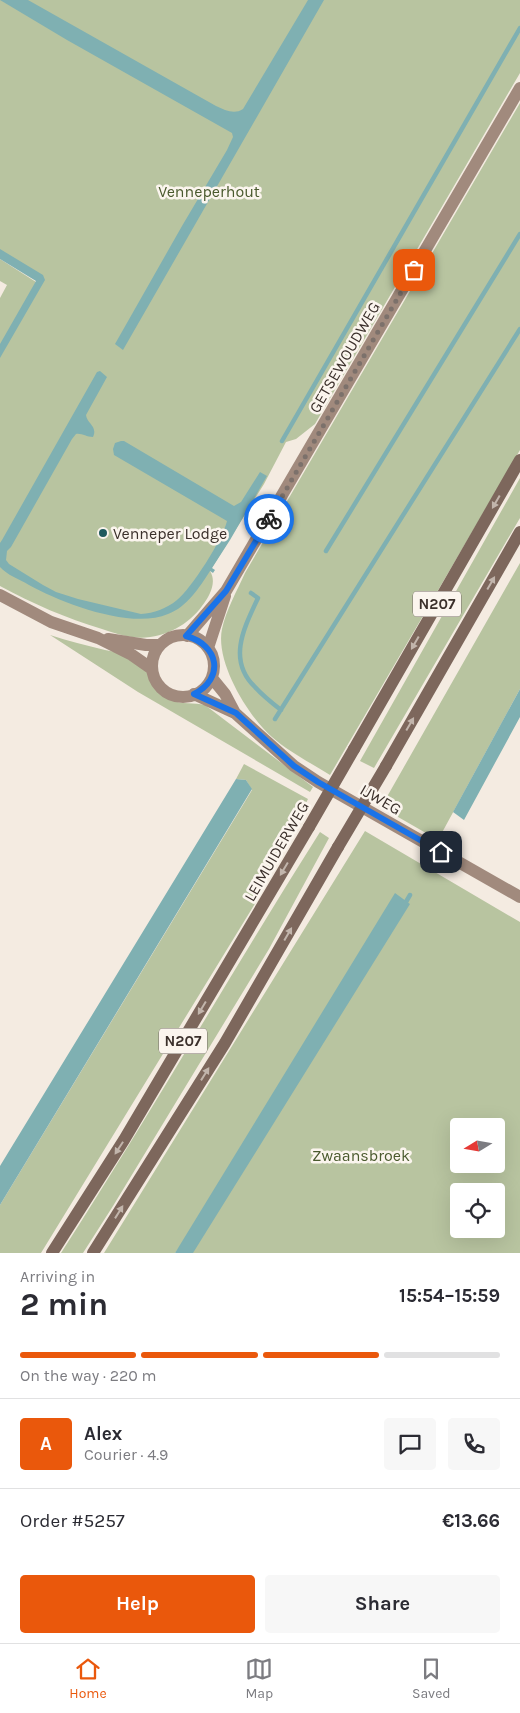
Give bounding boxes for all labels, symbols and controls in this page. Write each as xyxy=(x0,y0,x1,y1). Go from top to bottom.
park label: Venneperhout xyxy=(158,182,260,201)
pin xyxy=(393,249,435,291)
icon: bag xyxy=(400,256,428,284)
street label: GETSEWOUDWEG xyxy=(305,298,384,416)
courier xyxy=(244,494,294,544)
one-way arrow xyxy=(491,495,500,509)
icon: bike xyxy=(255,505,283,533)
place label: Venneper Lodge xyxy=(113,524,227,543)
marker: Venneper Lodge xyxy=(97,527,109,539)
one-way arrow xyxy=(487,575,495,590)
road number: N207 xyxy=(413,592,461,616)
one-way arrow xyxy=(411,636,419,650)
one-way arrow xyxy=(406,716,414,731)
street label: IJWEG xyxy=(357,780,405,819)
street label: LEIMUIDERWEG xyxy=(240,798,313,905)
pin xyxy=(420,831,462,873)
icon: home xyxy=(427,838,455,866)
one-way arrow xyxy=(280,862,289,875)
one-way arrow xyxy=(283,928,292,941)
one-way arrow xyxy=(197,1002,206,1015)
road number: N207 xyxy=(159,1028,207,1054)
one-way arrow xyxy=(201,1067,210,1081)
north arrow xyxy=(450,1118,505,1172)
map controls xyxy=(450,1118,505,1238)
one-way arrow xyxy=(114,1142,124,1155)
park label: Zwaansbroek xyxy=(312,1146,410,1165)
button: locate xyxy=(450,1183,505,1238)
one-way arrow xyxy=(114,1205,124,1218)
text: Arriving in xyxy=(20,1267,95,1286)
text: 15:54–15:59 xyxy=(399,1285,500,1307)
text: 2 min xyxy=(20,1286,108,1323)
text: On the way · 220 m xyxy=(20,1366,157,1385)
button: chat xyxy=(384,1418,436,1470)
button: phone xyxy=(448,1418,500,1470)
text: Alex xyxy=(84,1423,122,1445)
text: A xyxy=(40,1433,52,1455)
text: Courier · 4.9 xyxy=(84,1445,168,1464)
text: Order #5257 xyxy=(20,1510,125,1532)
text: €13.66 xyxy=(442,1510,500,1532)
button: Help xyxy=(20,1575,255,1633)
button: Share xyxy=(265,1575,500,1633)
tab: Home xyxy=(69,1655,107,1702)
tab: Map xyxy=(245,1655,273,1702)
tab: Saved xyxy=(412,1655,451,1702)

